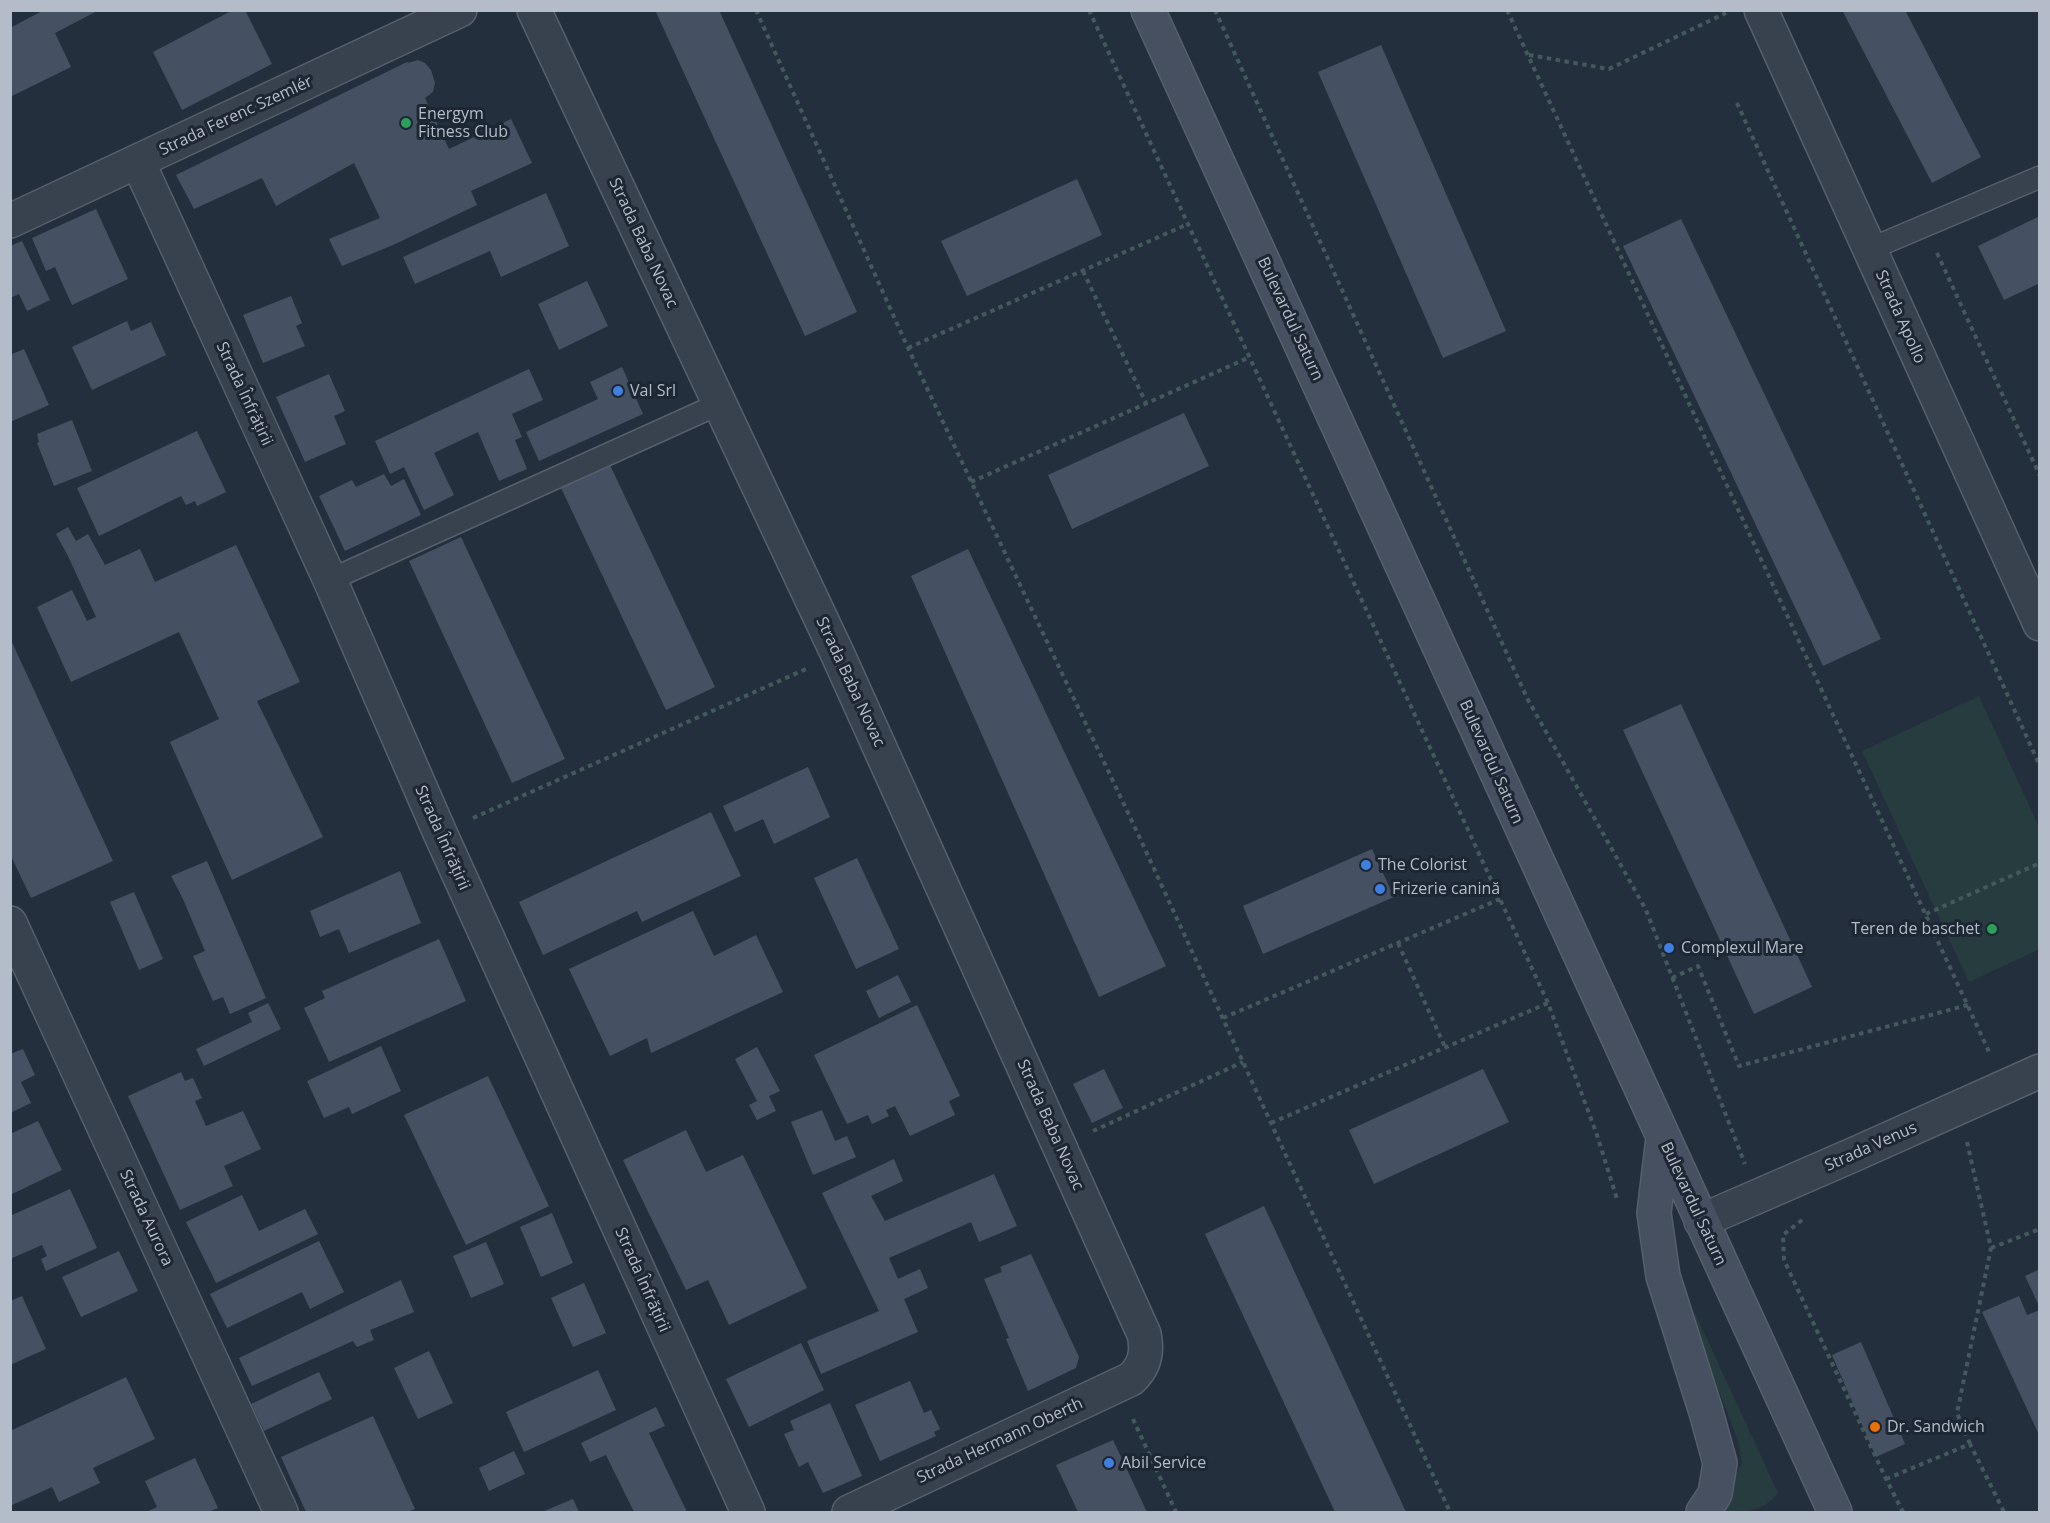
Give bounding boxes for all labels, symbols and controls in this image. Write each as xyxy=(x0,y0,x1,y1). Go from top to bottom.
street label: Strada Ferenc Szemlér xyxy=(156,72,316,160)
place label: Energym Fitness Club xyxy=(418,104,508,142)
marker: Energym Fitness Club xyxy=(399,116,413,130)
street label: Strada Baba Novac xyxy=(604,175,682,311)
street label: Bulevardul Saturn xyxy=(1253,254,1327,384)
street label: Strada Apollo xyxy=(1871,267,1929,367)
street label: Strada Înfrățirii xyxy=(212,339,276,449)
place label: Val Srl xyxy=(630,381,676,401)
marker: Val Srl xyxy=(611,384,625,398)
street label: Strada Baba Novac xyxy=(811,614,889,750)
street label: Bulevardul Saturn xyxy=(1455,697,1527,827)
street label: Strada Înfrățirii xyxy=(410,783,474,893)
place label: The Colorist xyxy=(1378,855,1467,875)
marker: The Colorist xyxy=(1359,858,1373,872)
place label: Frizerie canină xyxy=(1392,879,1500,899)
marker: Frizerie canină xyxy=(1373,882,1387,896)
place label: Teren de baschet xyxy=(1851,919,1980,939)
marker: Teren de baschet xyxy=(1985,922,1999,936)
place label: Complexul Mare xyxy=(1681,938,1804,958)
marker: Complexul Mare xyxy=(1662,941,1676,955)
street label: Strada Baba Novac xyxy=(1013,1057,1087,1193)
street label: Strada Venus xyxy=(1822,1118,1920,1176)
street label: Bulevardul Saturn xyxy=(1656,1139,1730,1269)
street label: Strada Aurora xyxy=(115,1167,177,1269)
street label: Strada Înfrățirii xyxy=(610,1225,674,1335)
street label: Strada Hermann Oberth xyxy=(914,1394,1086,1488)
place label: Dr. Sandwich xyxy=(1887,1417,1985,1437)
marker: Dr. Sandwich xyxy=(1868,1420,1882,1434)
place label: Abil Service xyxy=(1121,1453,1206,1473)
marker: Abil Service xyxy=(1102,1456,1116,1470)

